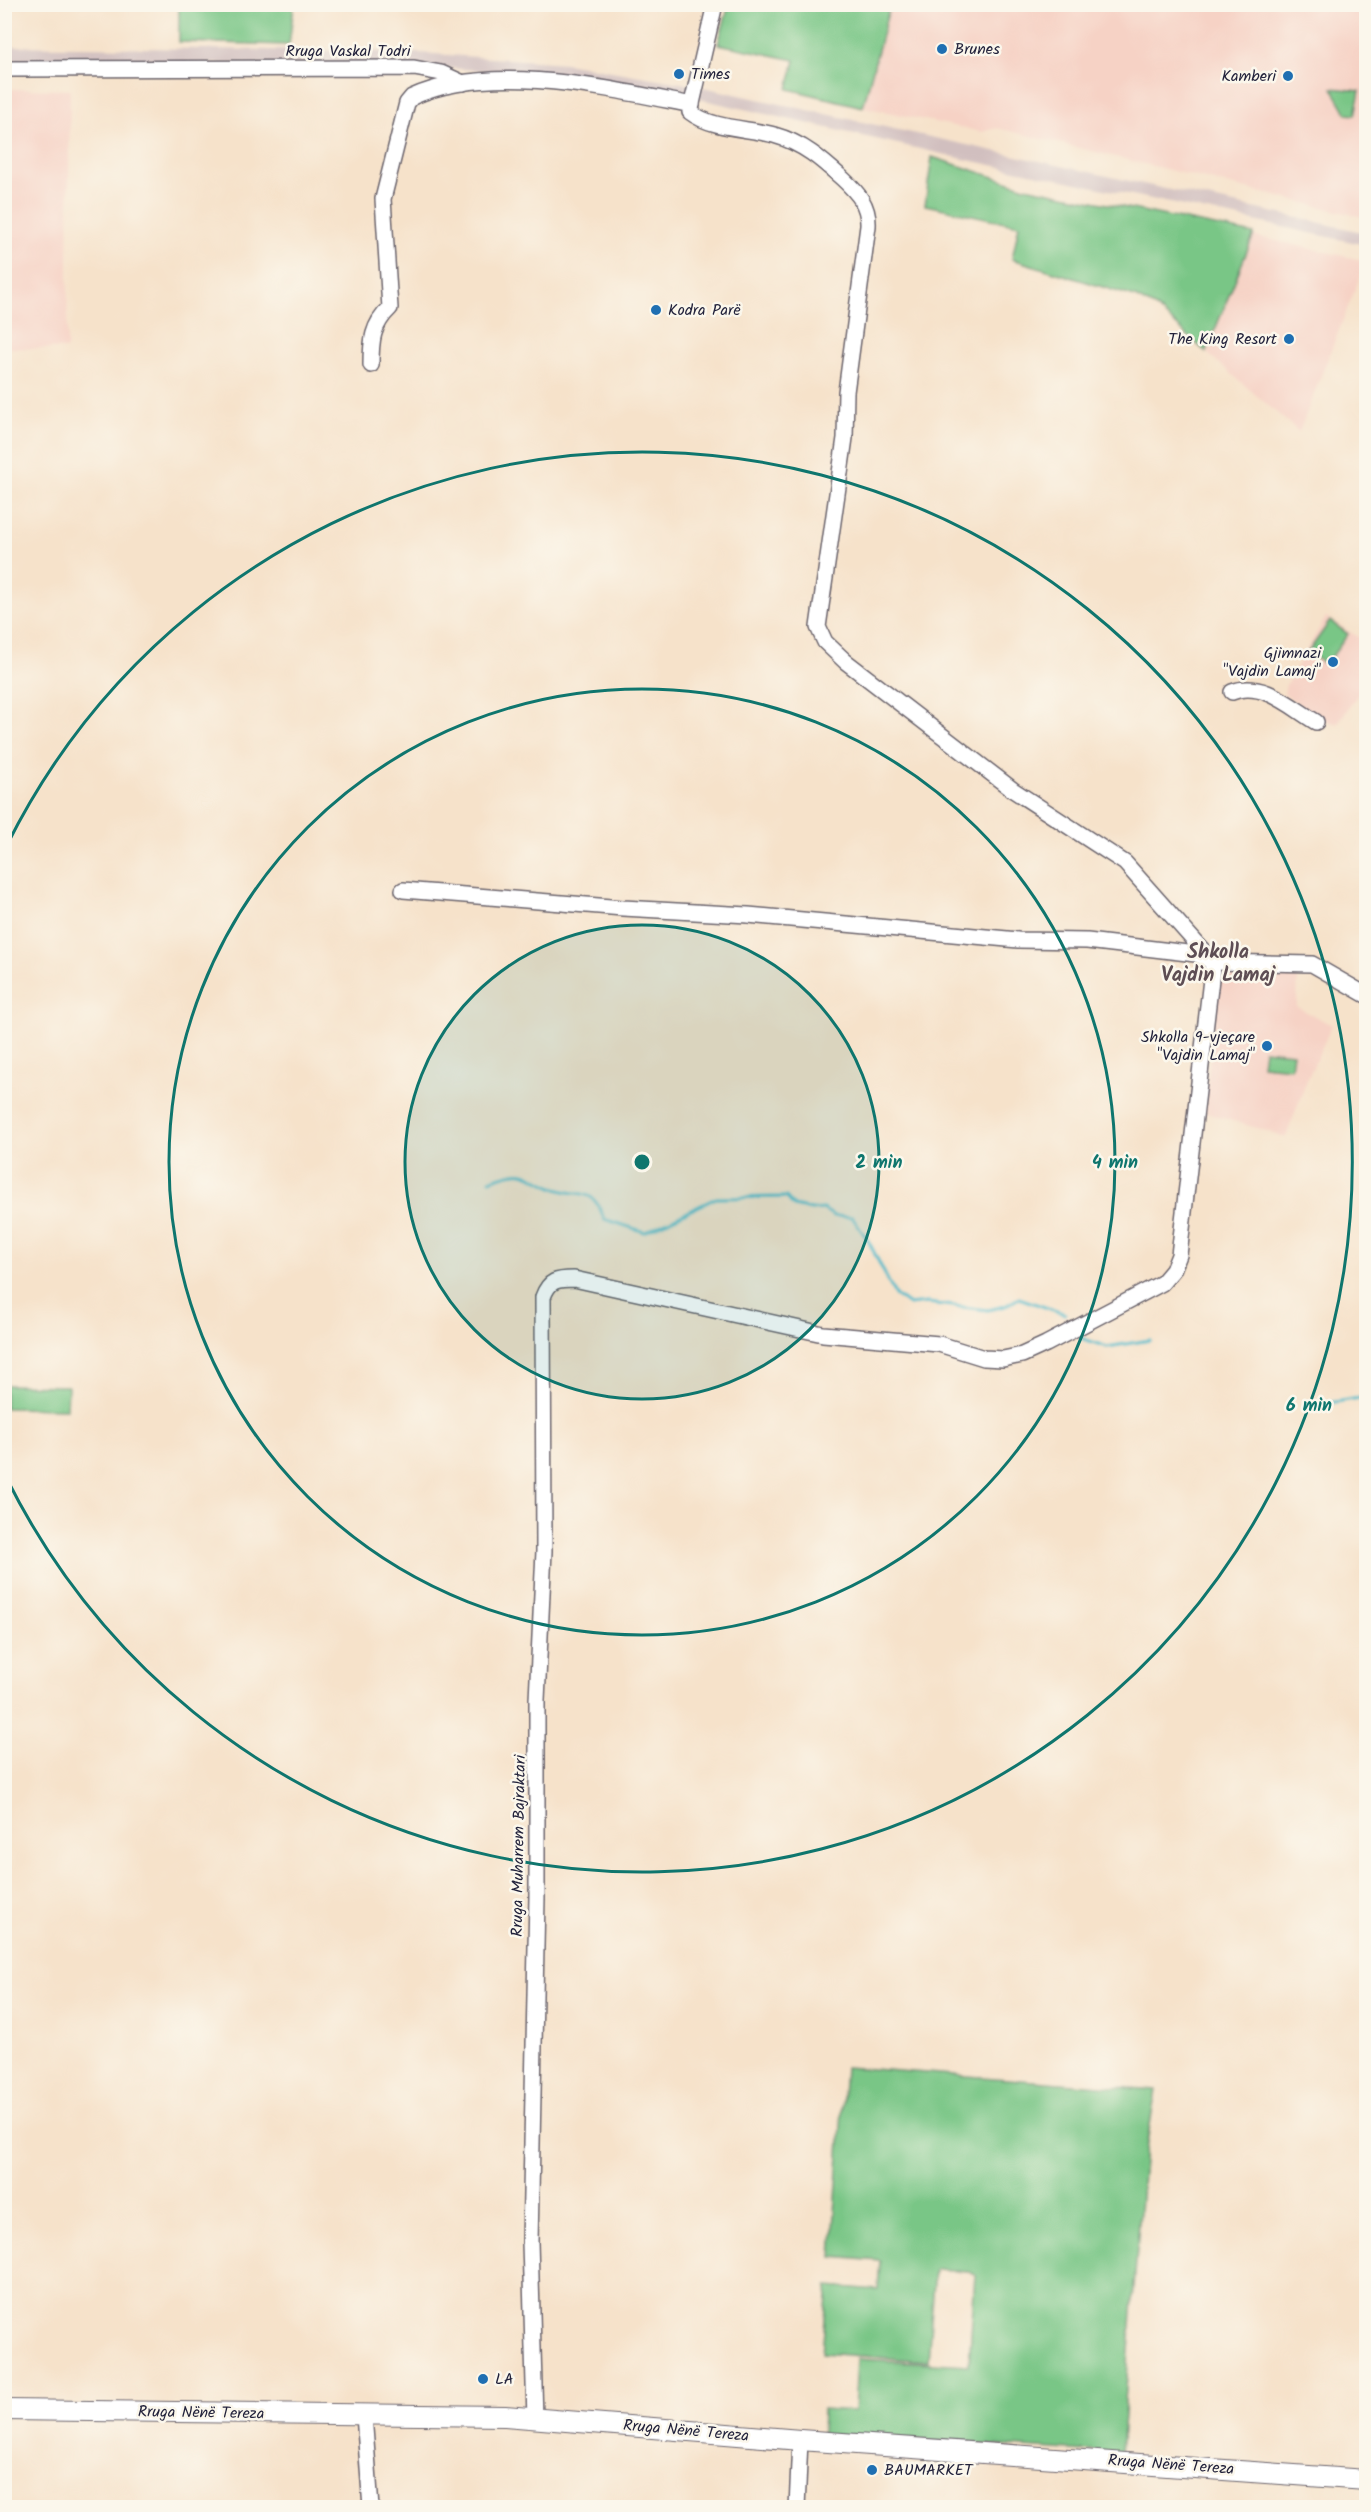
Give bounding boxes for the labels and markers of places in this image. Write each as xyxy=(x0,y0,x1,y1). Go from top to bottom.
place label: Brunes xyxy=(954,37,1000,62)
marker: Brunes xyxy=(935,42,949,56)
place label: Times xyxy=(691,62,730,87)
place label: Kamberi xyxy=(1222,64,1277,89)
marker: Times xyxy=(672,67,686,81)
marker: Kamberi xyxy=(1281,69,1295,83)
place label: Kodra Parë xyxy=(668,298,740,323)
marker: Kodra Parë xyxy=(649,303,663,317)
place label: The King Resort xyxy=(1168,327,1278,352)
marker: The King Resort xyxy=(1282,332,1296,346)
place label: Gjimnazi "Vajdin Lamaj" xyxy=(1223,641,1322,684)
marker: Gjimnazi "Vajdin Lamaj" xyxy=(1326,655,1340,669)
place label: Shkolla 9-vjeçare "Vajdin Lamaj" xyxy=(1141,1025,1256,1068)
marker: Shkolla 9-vjeçare "Vajdin Lamaj" xyxy=(1260,1039,1274,1053)
centre of rings xyxy=(632,1152,652,1172)
place label: LA xyxy=(495,2367,514,2392)
marker: LA xyxy=(476,2372,490,2386)
place label: BAUMARKET xyxy=(884,2458,974,2483)
marker: BAUMARKET xyxy=(865,2463,879,2477)

